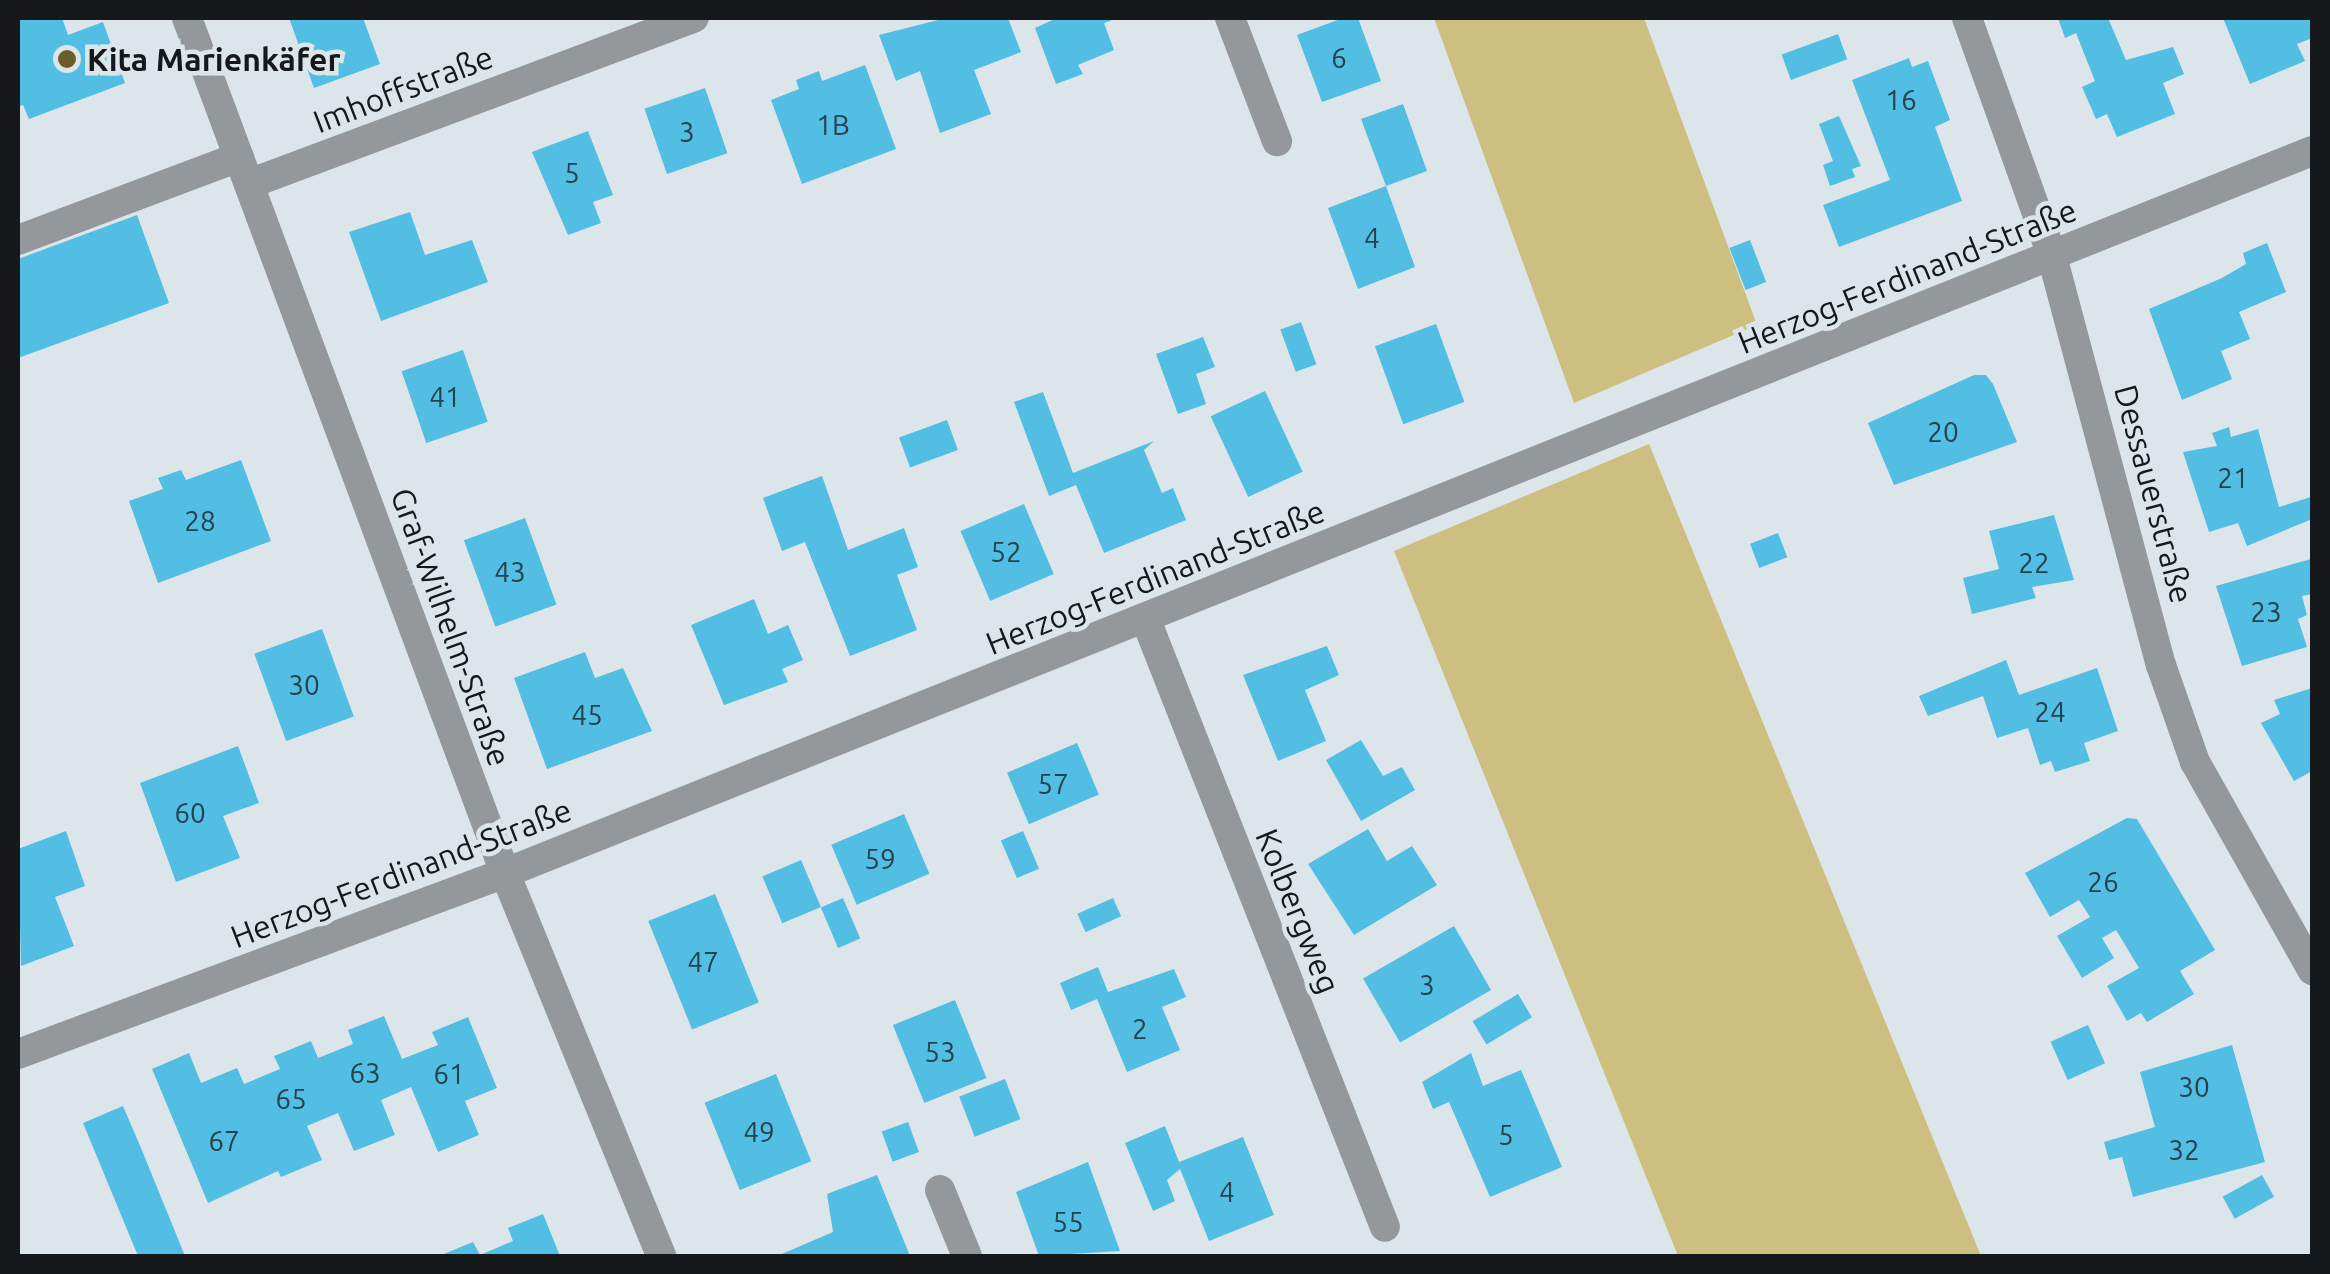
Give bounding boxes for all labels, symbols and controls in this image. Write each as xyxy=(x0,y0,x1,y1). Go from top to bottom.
street label: Imhoffstraße xyxy=(308,37,498,141)
place label: Kita Marienkäfer xyxy=(87,40,341,78)
house number: 6 xyxy=(1331,41,1347,75)
marker: Kita Marienkäfer xyxy=(56,48,78,70)
house number: 16 xyxy=(1885,83,1917,117)
house number: 1B xyxy=(816,108,850,142)
house number: 3 xyxy=(679,115,695,149)
house number: 5 xyxy=(564,156,580,190)
street label: Herzog-Ferdinand-Straße xyxy=(1732,190,2082,362)
house number: 4 xyxy=(1364,221,1380,255)
house number: 41 xyxy=(429,380,461,414)
street label: Dessauerstraße xyxy=(2106,381,2202,607)
house number: 20 xyxy=(1927,415,1959,449)
house number: 21 xyxy=(2217,461,2249,495)
street label: Graf-Wilhelm-Straße xyxy=(383,483,519,771)
street label: Herzog-Ferdinand-Straße xyxy=(980,491,1330,663)
house number: 28 xyxy=(184,504,216,538)
house number: 52 xyxy=(990,535,1022,569)
house number: 22 xyxy=(2018,546,2050,580)
house number: 43 xyxy=(494,555,526,589)
house number: 23 xyxy=(2250,595,2282,629)
house number: 30 xyxy=(288,668,320,702)
house number: 24 xyxy=(2034,695,2066,729)
house number: 45 xyxy=(571,698,603,732)
house number: 57 xyxy=(1037,767,1069,801)
street label: Herzog-Ferdinand-Straße xyxy=(225,790,577,956)
house number: 60 xyxy=(174,796,206,830)
street label: Kolbergweg xyxy=(1248,823,1348,999)
house number: 59 xyxy=(864,842,896,876)
house number: 26 xyxy=(2087,865,2119,899)
house number: 47 xyxy=(687,945,719,979)
house number: 3 xyxy=(1419,968,1435,1002)
house number: 2 xyxy=(1132,1012,1148,1046)
house number: 53 xyxy=(924,1035,956,1069)
house number: 63 xyxy=(349,1056,381,1090)
house number: 61 xyxy=(433,1057,465,1091)
house number: 30 xyxy=(2178,1070,2210,1104)
house number: 65 xyxy=(275,1082,307,1116)
house number: 49 xyxy=(743,1115,775,1149)
house number: 5 xyxy=(1498,1118,1514,1152)
house number: 67 xyxy=(208,1124,240,1158)
house number: 32 xyxy=(2168,1133,2200,1167)
house number: 4 xyxy=(1219,1175,1235,1209)
house number: 55 xyxy=(1052,1205,1084,1239)

